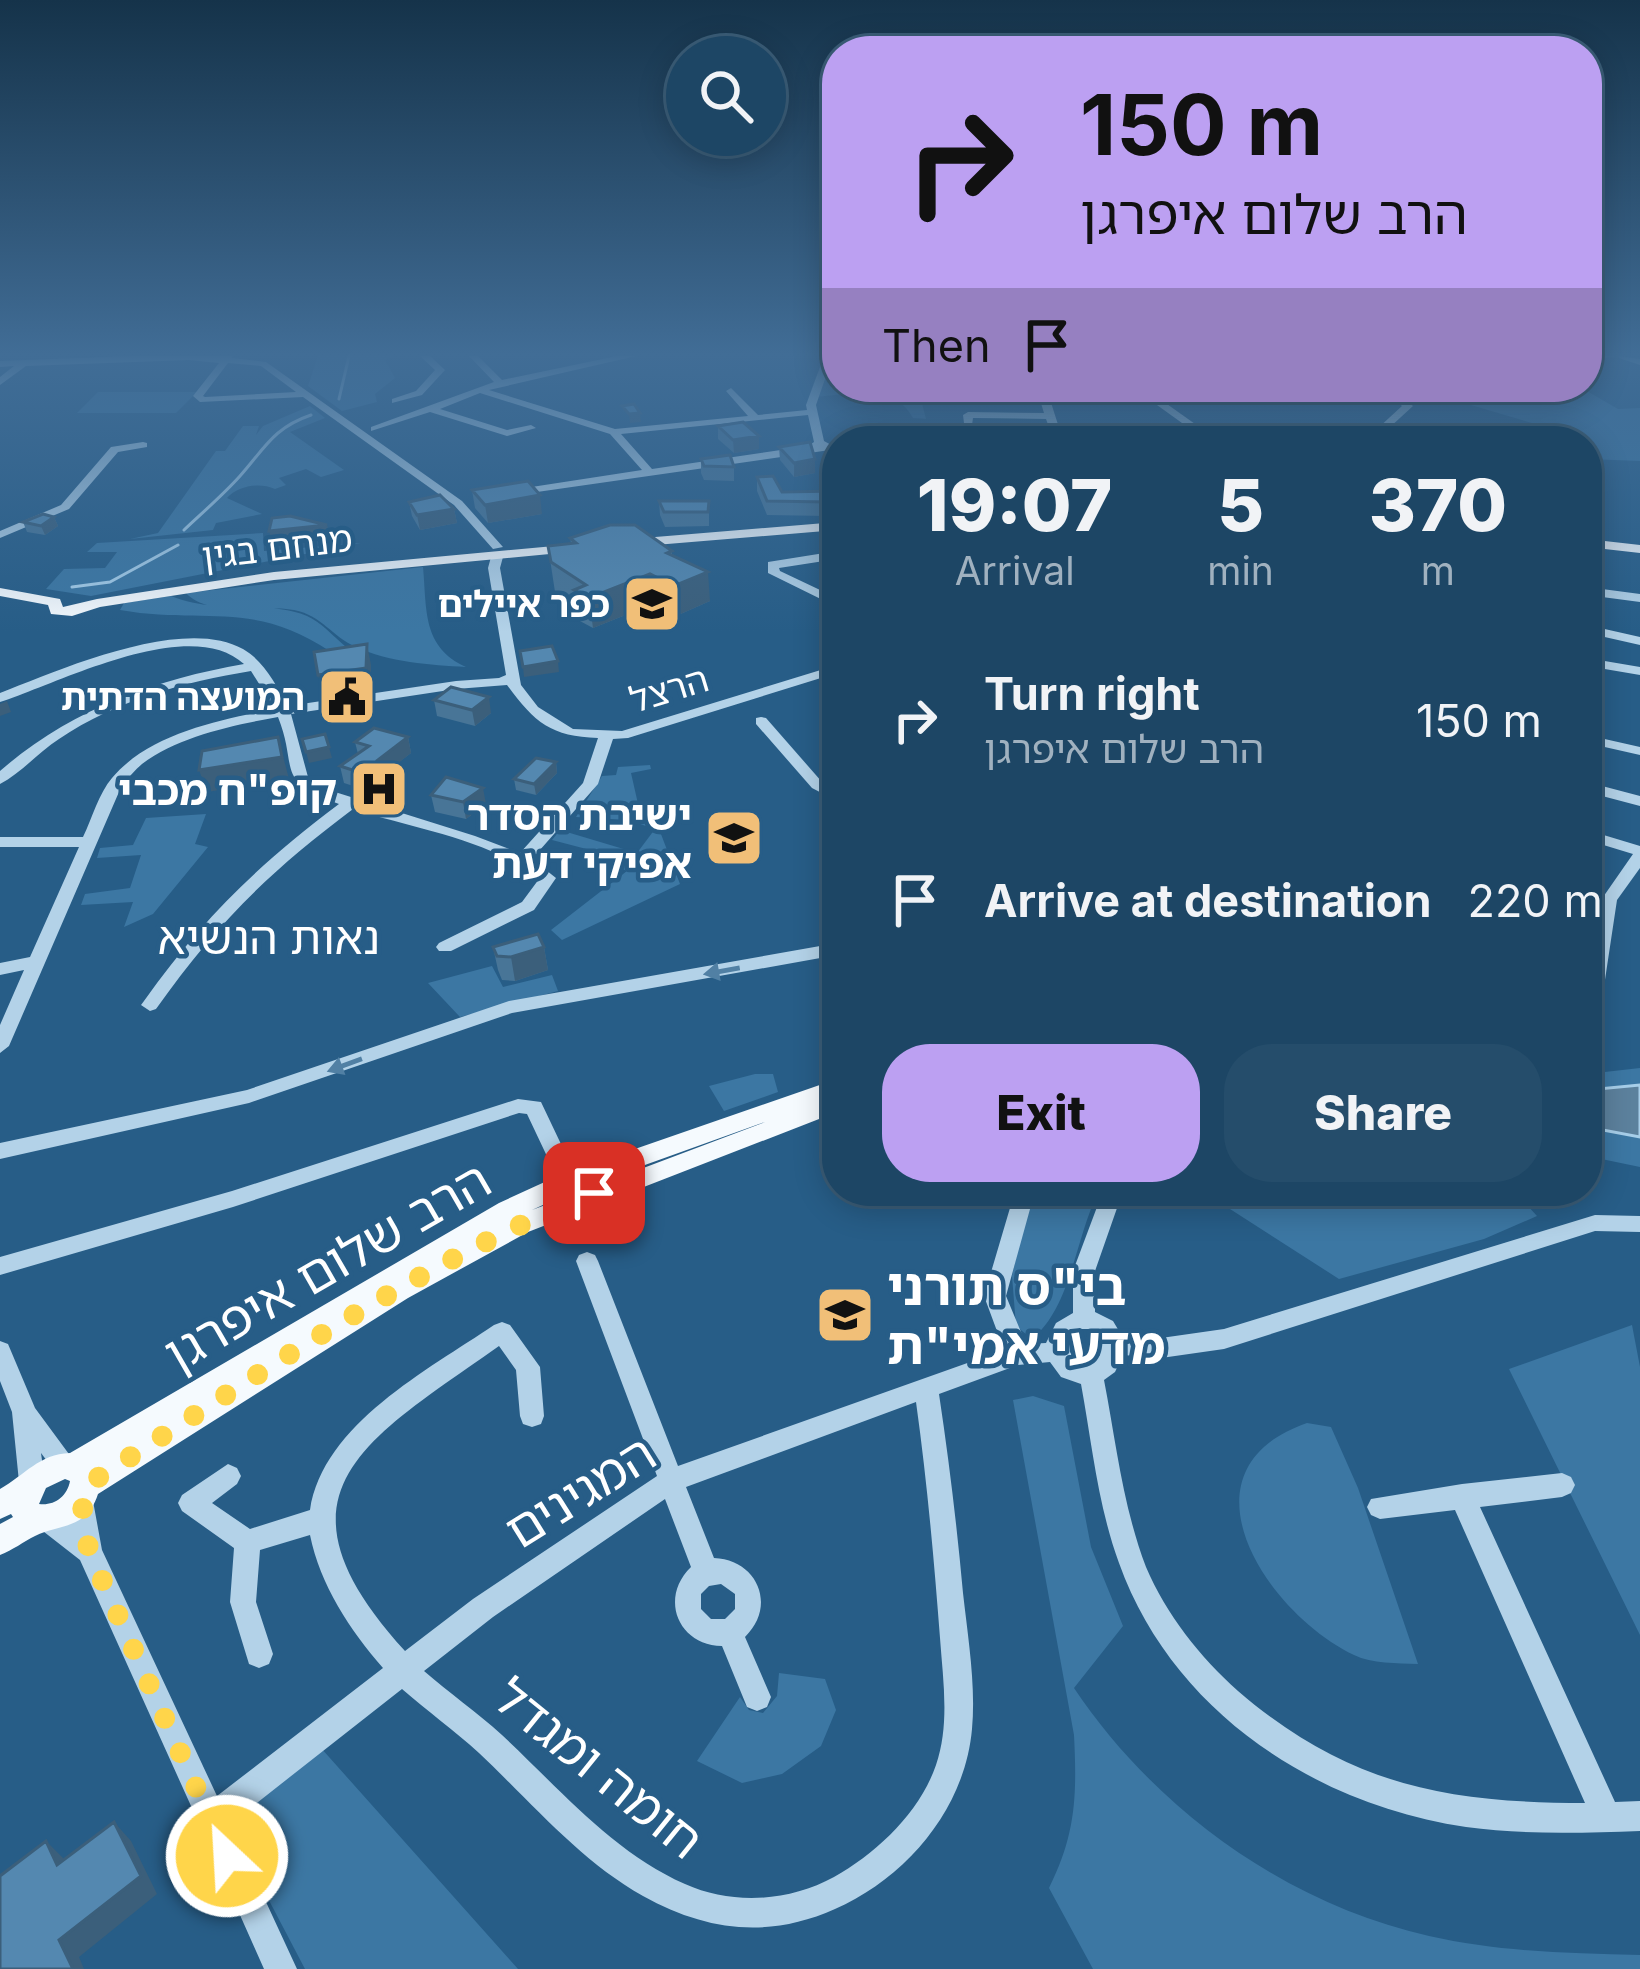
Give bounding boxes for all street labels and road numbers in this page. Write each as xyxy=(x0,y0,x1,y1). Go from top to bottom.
street label: מנחם בגין xyxy=(199,516,355,578)
street label: הרצל xyxy=(624,656,714,722)
street label: הרב שלום איפרגן xyxy=(153,1148,501,1384)
street label: המגינים xyxy=(494,1421,666,1561)
street label: חומה ומגדל xyxy=(482,1665,716,1871)

